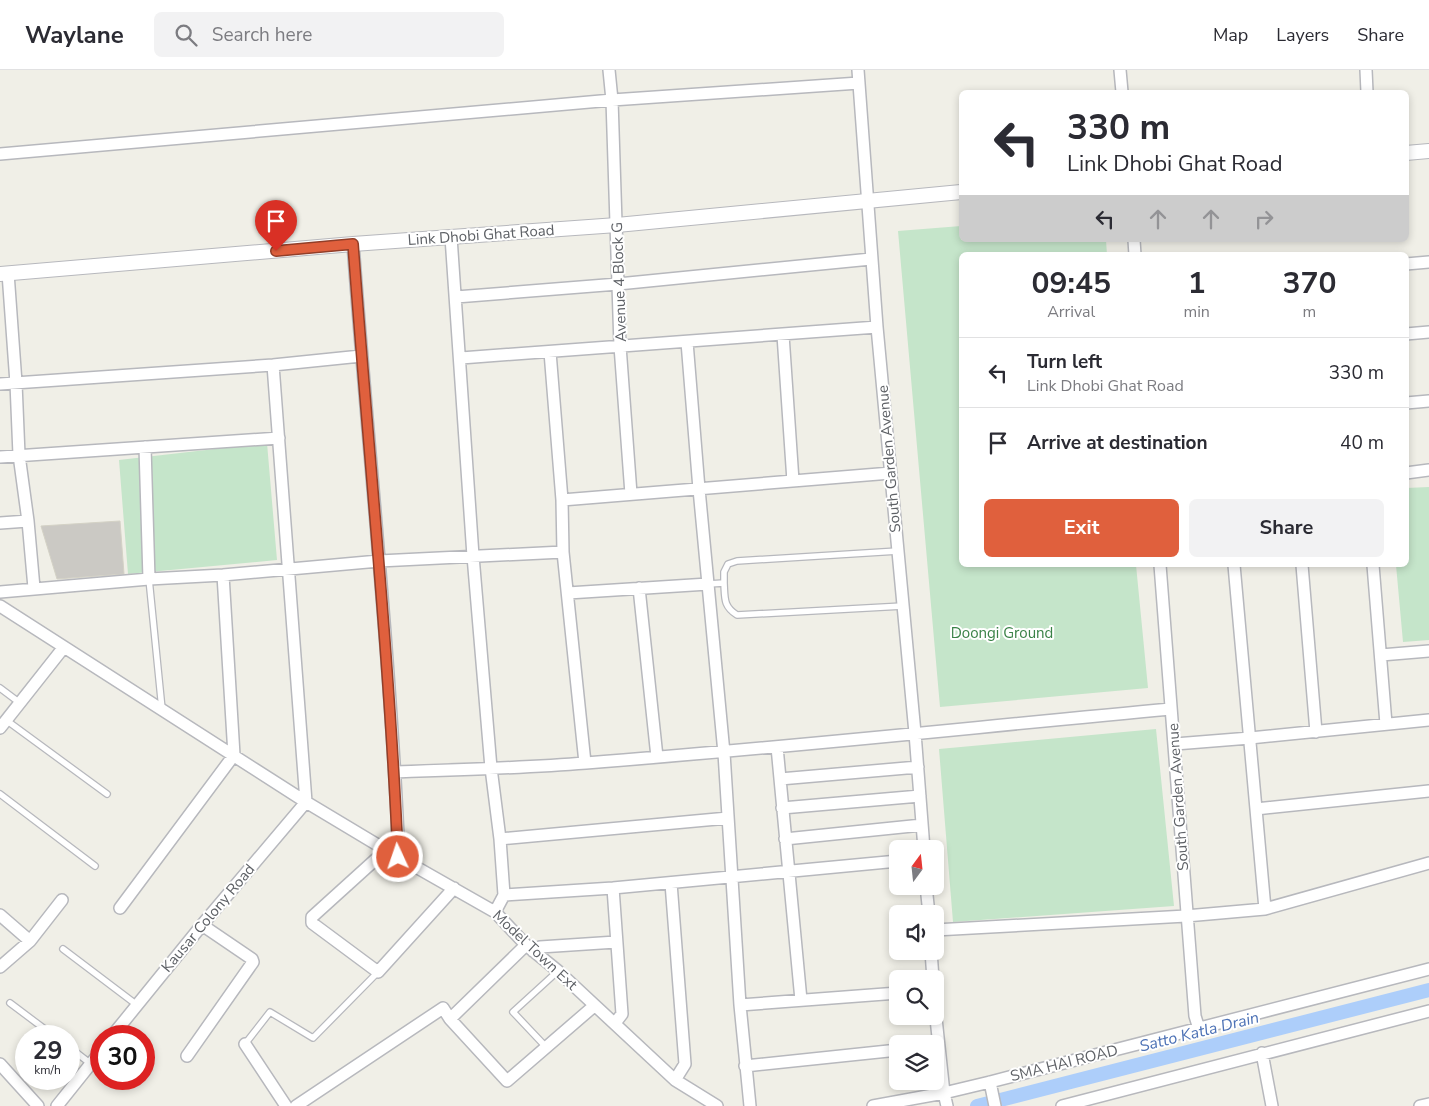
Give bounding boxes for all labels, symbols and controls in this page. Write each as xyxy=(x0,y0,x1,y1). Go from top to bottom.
search box xyxy=(154,12,504,57)
text: Waylane xyxy=(25,19,124,51)
icon: search xyxy=(172,21,200,49)
text: Search here xyxy=(212,22,312,48)
text: Map xyxy=(1213,23,1248,47)
text: Layers xyxy=(1276,23,1329,47)
text: Share xyxy=(1357,23,1404,47)
text: 330 m xyxy=(1067,104,1170,151)
icon: left xyxy=(984,110,1049,175)
text: Link Dhobi Ghat Road xyxy=(1067,149,1283,179)
pin xyxy=(255,200,297,251)
icon: left xyxy=(1091,205,1119,233)
icon: ahead xyxy=(1144,205,1172,233)
icon: ahead xyxy=(1197,205,1225,233)
icon: right xyxy=(1250,205,1278,233)
icon: arrive xyxy=(262,207,290,235)
street label: Link Dhobi Ghat Road xyxy=(407,220,555,250)
street label: Avenue 4 Block G xyxy=(607,222,631,342)
text: 09:45 xyxy=(1032,263,1111,304)
text: 1 xyxy=(1188,263,1206,304)
text: 370 xyxy=(1282,263,1336,304)
text: Arrival xyxy=(1047,301,1095,323)
text: min xyxy=(1183,301,1210,323)
text: m xyxy=(1303,301,1316,323)
text: Turn left xyxy=(1027,349,1102,375)
icon: left xyxy=(984,359,1012,387)
text: 330 m xyxy=(1329,360,1384,386)
text: Link Dhobi Ghat Road xyxy=(1027,375,1184,397)
street label: South Garden Avenue xyxy=(873,384,905,534)
icon: arrive xyxy=(984,429,1012,457)
text: Arrive at destination xyxy=(1027,430,1208,456)
text: 40 m xyxy=(1340,430,1384,456)
button: Exit xyxy=(984,499,1179,557)
button: Share xyxy=(1189,499,1384,557)
park label: Doongi Ground xyxy=(951,623,1053,643)
street label: South Garden Avenue xyxy=(1163,723,1193,871)
position arrow xyxy=(371,830,423,882)
north arrow xyxy=(889,840,944,895)
map controls xyxy=(889,840,944,1090)
street label: Kausar Colony Road xyxy=(157,860,259,976)
street label: Model Town Ext xyxy=(488,905,582,995)
button: sound xyxy=(889,905,944,960)
button: search xyxy=(889,970,944,1025)
water label: Satto Katla Drain xyxy=(1137,1006,1261,1057)
speed limit sign: 30 xyxy=(90,1025,155,1090)
text: 29 xyxy=(32,1034,63,1068)
button: layers xyxy=(889,1035,944,1090)
street label: SMA HAI ROAD xyxy=(1008,1040,1120,1086)
text: km/h xyxy=(34,1062,61,1078)

